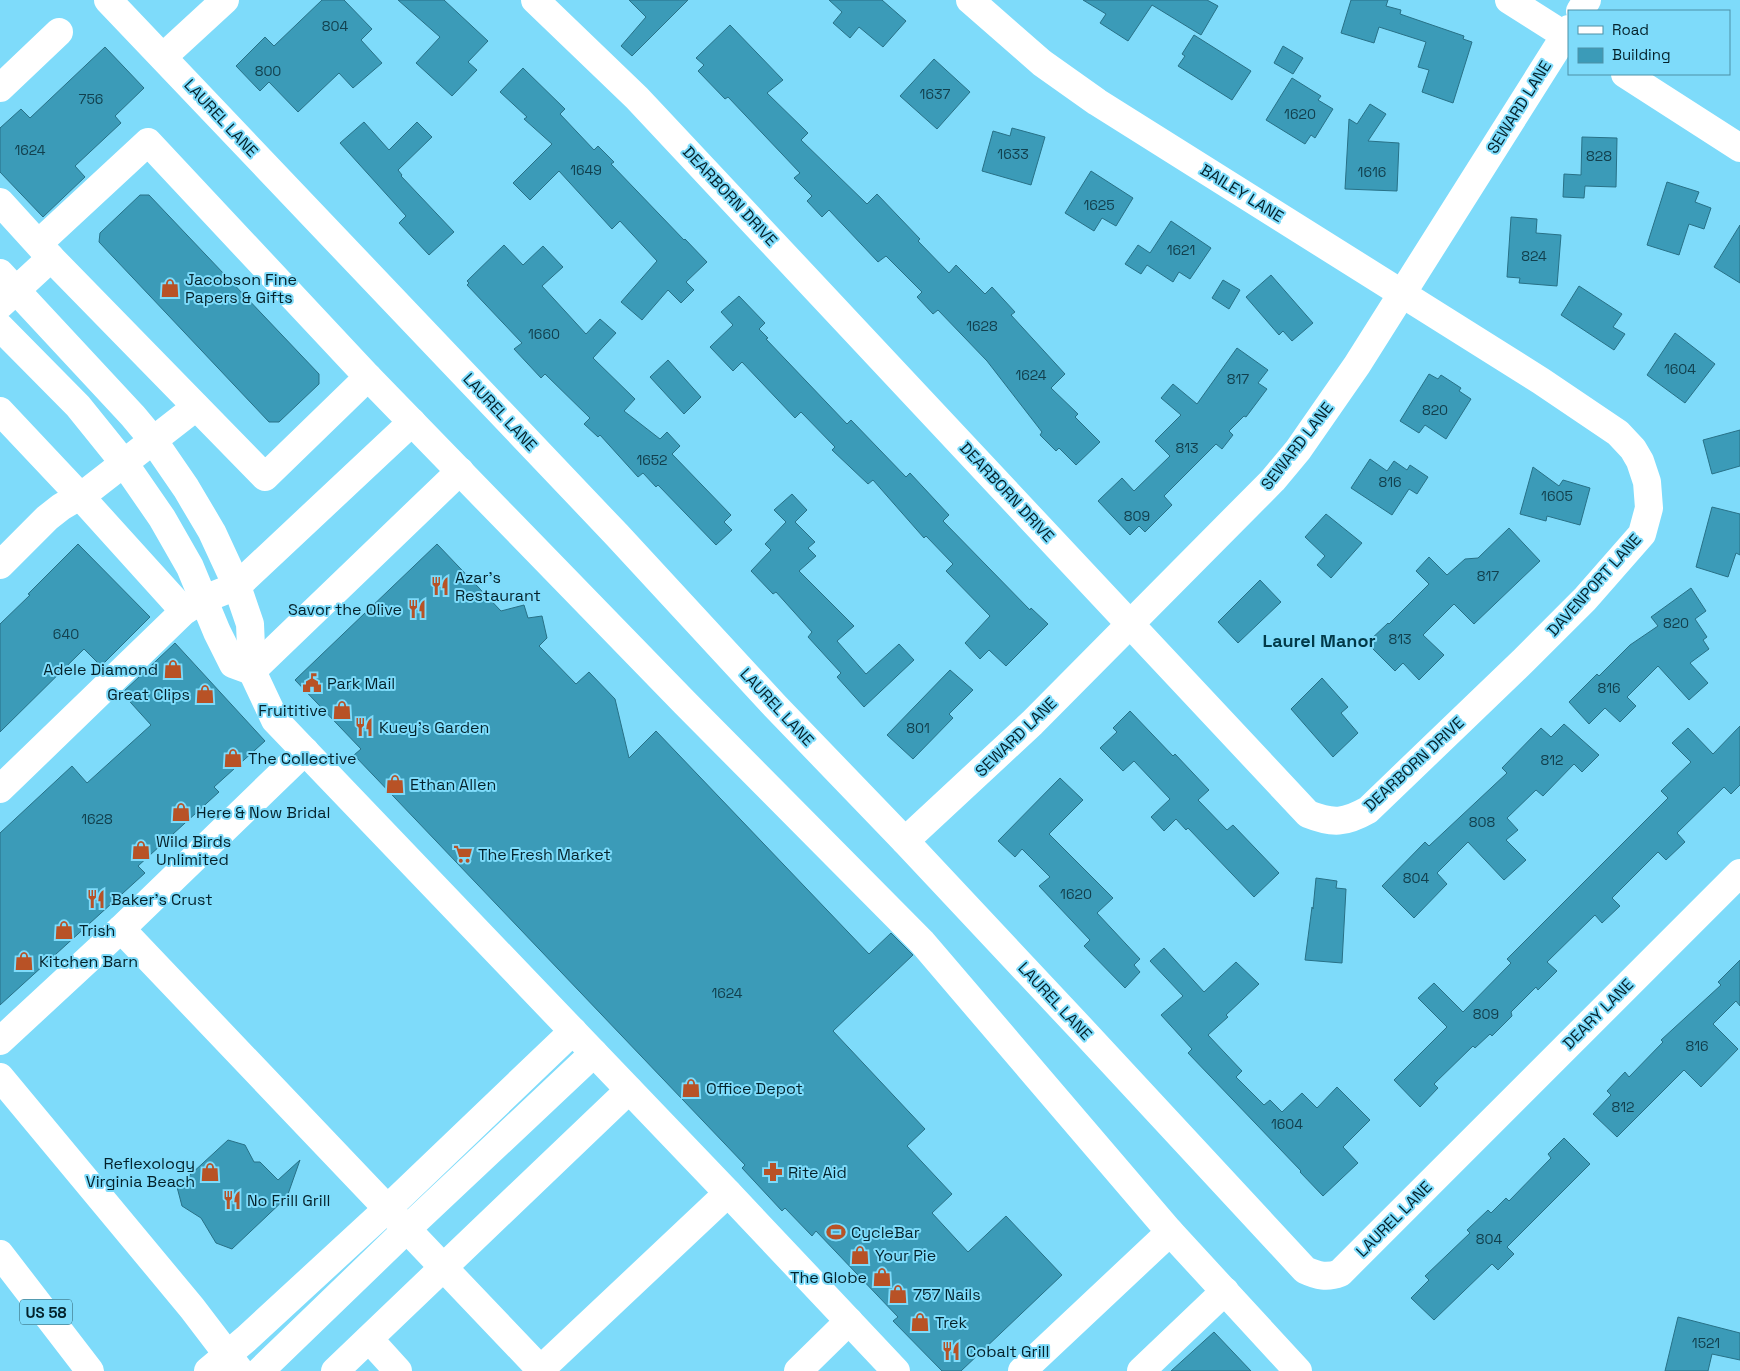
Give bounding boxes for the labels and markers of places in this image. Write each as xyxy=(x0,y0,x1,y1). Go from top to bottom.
place label: Jacobson Fine Papers & Gifts xyxy=(185,269,297,308)
shop icon: Jacobson Fine Papers & Gifts xyxy=(159,277,181,299)
place label: Azar's Restaurant xyxy=(455,567,541,606)
restaurant icon: Azar's Restaurant xyxy=(429,575,451,597)
restaurant icon: Savor the Olive xyxy=(406,598,428,620)
place label: Savor the Olive xyxy=(288,599,402,620)
shop icon: Adele Diamond xyxy=(162,658,184,680)
place label: Adele Diamond xyxy=(43,659,158,680)
public building icon: Park Mail xyxy=(301,672,323,694)
place label: Park Mail xyxy=(327,673,395,694)
shop icon: Great Clips xyxy=(194,683,216,705)
place label: Great Clips xyxy=(107,684,190,705)
shop icon: Fruititive xyxy=(331,699,353,721)
place label: Fruititive xyxy=(258,700,327,721)
restaurant icon: Kuey's Garden xyxy=(353,716,375,738)
place label: Kuey's Garden xyxy=(379,717,489,738)
shop icon: The Collective xyxy=(222,747,244,769)
place label: The Collective xyxy=(248,748,357,769)
shop icon: Ethan Allen xyxy=(384,773,406,795)
place label: Ethan Allen xyxy=(410,774,496,795)
shop icon: Here & Now Bridal xyxy=(170,801,192,823)
place label: Here & Now Bridal xyxy=(196,802,330,823)
place label: Wild Birds Unlimited xyxy=(156,831,231,870)
shop icon: Wild Birds Unlimited xyxy=(130,839,152,861)
supermarket icon: The Fresh Market xyxy=(452,843,474,865)
place label: The Fresh Market xyxy=(478,844,611,865)
restaurant icon: Baker's Crust xyxy=(85,888,107,910)
place label: Baker's Crust xyxy=(111,889,213,910)
shop icon: Trish xyxy=(53,919,75,941)
place label: Trish xyxy=(79,920,115,941)
shop icon: Kitchen Barn xyxy=(13,950,35,972)
place label: Kitchen Barn xyxy=(39,951,138,972)
shop icon: Office Depot xyxy=(680,1077,702,1099)
place label: Office Depot xyxy=(706,1078,803,1099)
place label: Reflexology Virginia Beach xyxy=(86,1153,195,1192)
shop icon: Reflexology Virginia Beach xyxy=(199,1161,221,1183)
pharmacy icon: Rite Aid xyxy=(762,1161,784,1183)
place label: Rite Aid xyxy=(788,1162,847,1183)
restaurant icon: No Frill Grill xyxy=(221,1189,243,1211)
place label: No Frill Grill xyxy=(247,1190,331,1211)
sports icon: CycleBar xyxy=(825,1221,847,1243)
place label: CycleBar xyxy=(851,1222,920,1243)
shop icon: Your Pie xyxy=(849,1244,871,1266)
place label: Your Pie xyxy=(875,1245,936,1266)
shop icon: The Globe xyxy=(871,1266,893,1288)
place label: The Globe xyxy=(790,1267,867,1288)
shop icon: 757 Nails xyxy=(887,1283,909,1305)
place label: 757 Nails xyxy=(913,1284,981,1305)
shop icon: Trek xyxy=(909,1311,931,1333)
place label: Trek xyxy=(935,1312,967,1333)
restaurant icon: Cobalt Grill xyxy=(940,1340,962,1362)
place label: Cobalt Grill xyxy=(966,1341,1049,1362)

